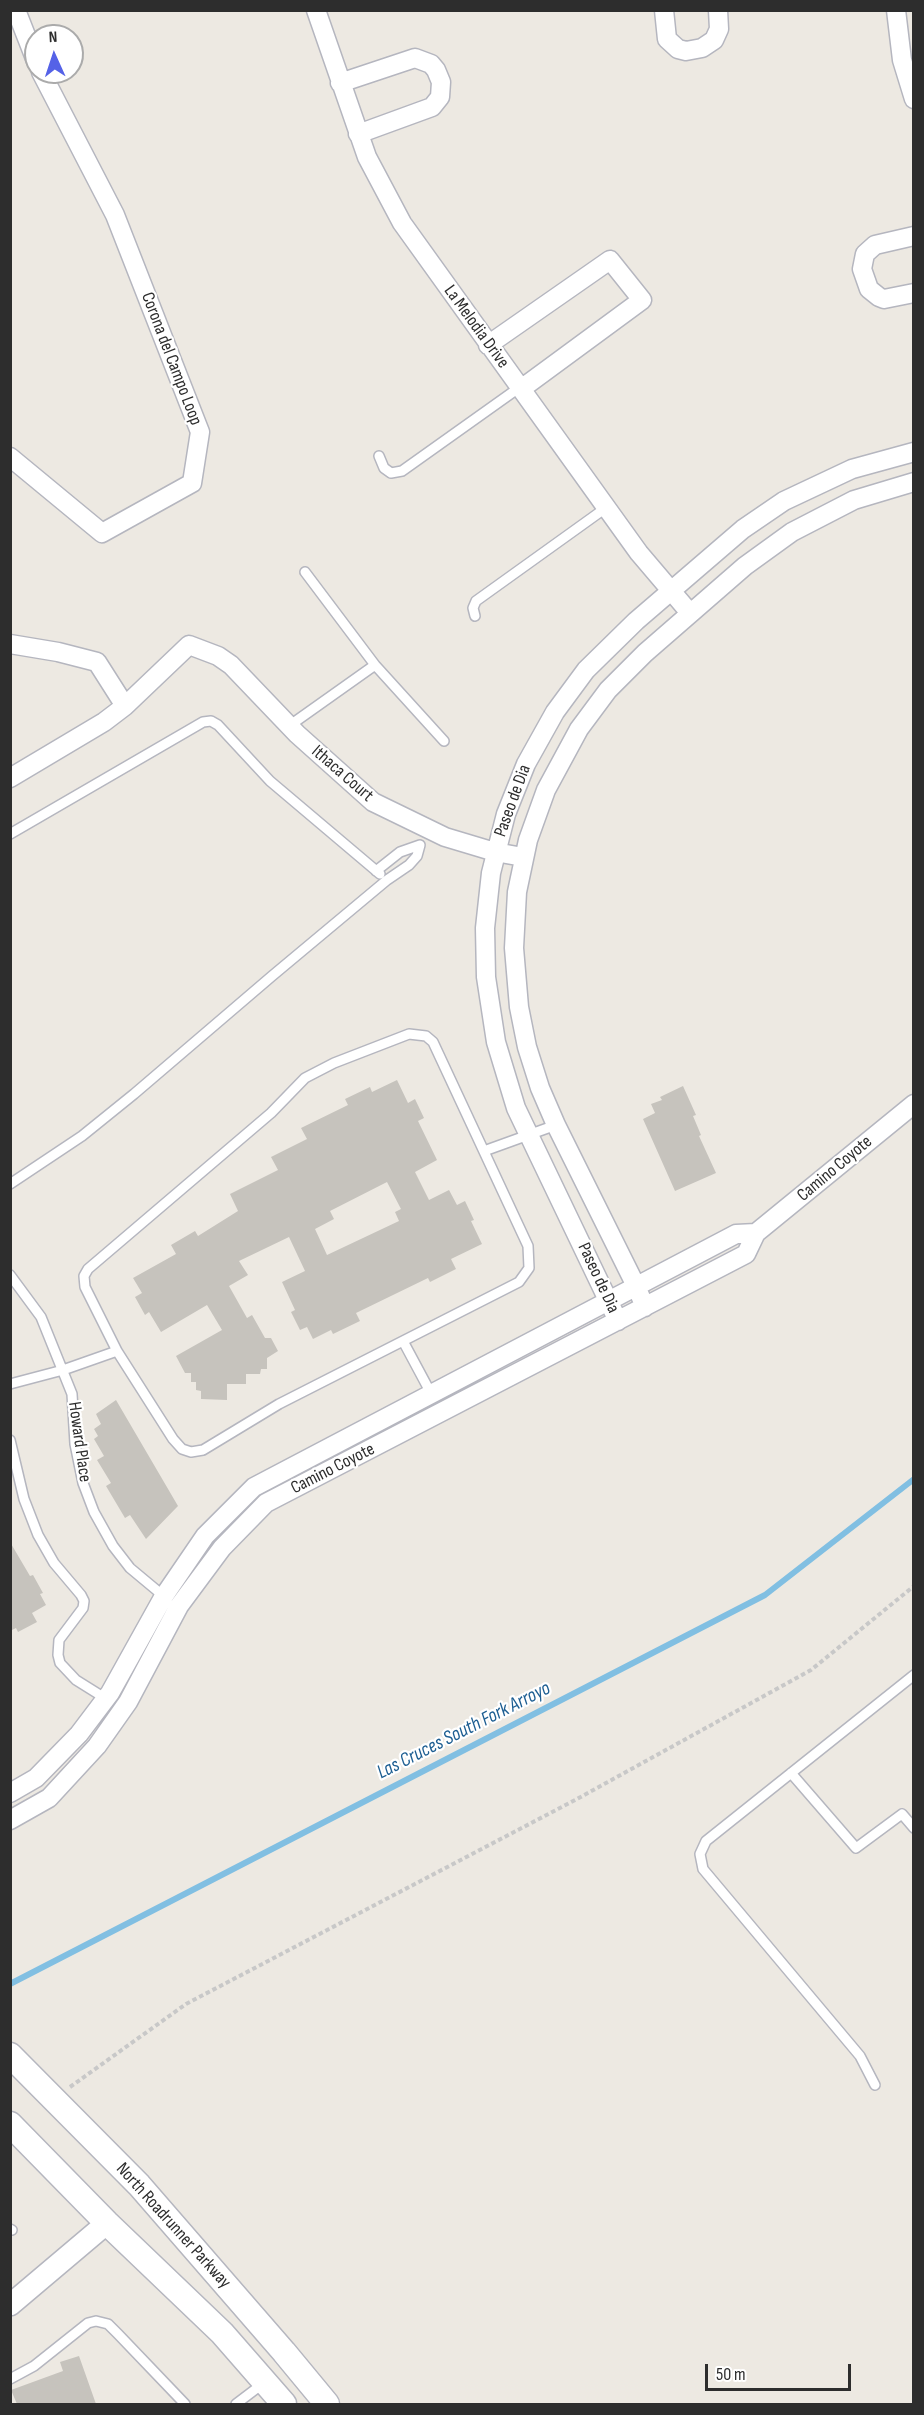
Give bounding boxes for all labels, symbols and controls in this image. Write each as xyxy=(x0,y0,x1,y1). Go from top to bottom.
north arrow xyxy=(24,24,84,84)
text: N xyxy=(48,28,58,47)
street label: La Melodia Drive xyxy=(439,281,513,373)
street label: Corona del Campo Loop xyxy=(136,290,206,428)
street label: Ithaca Court xyxy=(307,741,377,807)
street label: Paseo de Dia xyxy=(490,762,536,840)
street label: Camino Coyote xyxy=(793,1131,877,1207)
street label: Paseo de Dia xyxy=(572,1239,624,1317)
street label: Howard Place xyxy=(63,1400,95,1484)
street label: Camino Coyote xyxy=(288,1439,378,1499)
water label: Las Cruces South Fork Arroyo xyxy=(373,1677,555,1785)
street label: North Roadrunner Parkway xyxy=(111,2159,235,2293)
scale bar xyxy=(708,2352,854,2390)
text: 50 m xyxy=(716,2364,746,2385)

